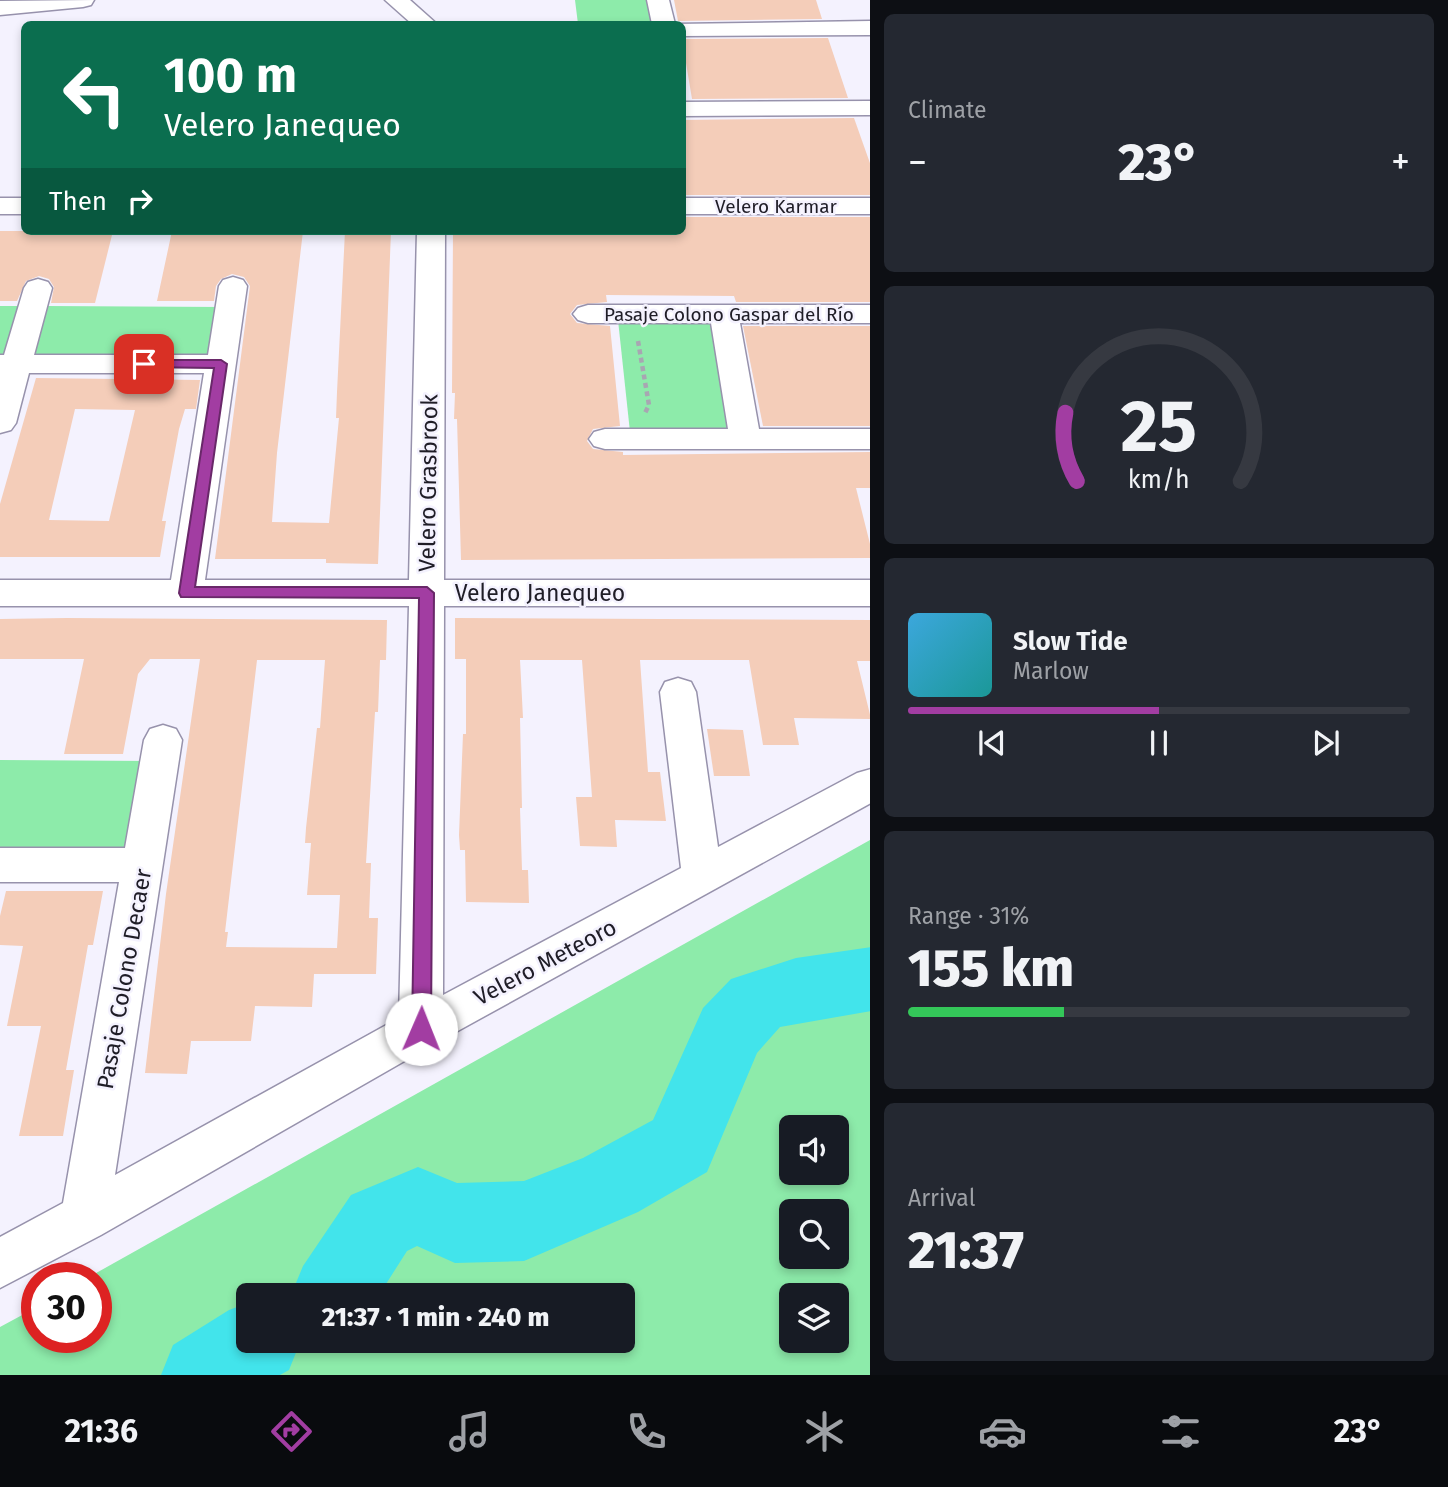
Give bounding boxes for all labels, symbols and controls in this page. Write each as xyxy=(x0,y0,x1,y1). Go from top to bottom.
text: 100 m xyxy=(164,46,297,105)
icon: left xyxy=(49,49,140,140)
text: Climate xyxy=(908,96,987,124)
text: Velero Janequeo xyxy=(164,106,401,144)
text: 23° xyxy=(1118,131,1200,194)
text: − xyxy=(908,139,927,185)
text: + xyxy=(1391,139,1410,185)
icon: right xyxy=(121,182,159,220)
text: Then xyxy=(49,186,107,217)
street label: Velero Karmar xyxy=(715,195,838,218)
street label: Pasaje Colono Gaspar del Río xyxy=(604,303,854,326)
pin xyxy=(114,334,174,394)
icon: arrive xyxy=(125,345,163,383)
text: 25 xyxy=(1121,384,1197,471)
street label: Velero Grasbrook xyxy=(412,394,444,572)
text: km/h xyxy=(1128,465,1190,495)
street label: Velero Janequeo xyxy=(455,579,625,607)
text: Slow Tide xyxy=(1013,626,1128,657)
text: Marlow xyxy=(1013,657,1089,685)
icon: previous xyxy=(973,724,1011,762)
icon: pause xyxy=(1140,724,1178,762)
icon: next xyxy=(1307,724,1345,762)
street label: Pasaje Colono Decaer xyxy=(91,867,157,1091)
text: Range · 31% xyxy=(908,902,1029,930)
street label: Velero Meteoro xyxy=(469,913,621,1011)
text: 155 km xyxy=(908,937,1074,1000)
position arrow xyxy=(384,992,458,1066)
map controls xyxy=(779,1115,849,1353)
button: sound xyxy=(779,1115,849,1185)
text: Arrival xyxy=(908,1184,975,1212)
button: search xyxy=(779,1199,849,1269)
text: 21:37 xyxy=(908,1219,1024,1282)
speed limit sign: 30 xyxy=(21,1262,112,1353)
button: layers xyxy=(779,1283,849,1353)
text: 21:37 · 1 min · 240 m xyxy=(322,1302,549,1333)
icon: directions xyxy=(267,1407,316,1456)
icon: music xyxy=(445,1407,494,1456)
icon: phone xyxy=(622,1407,671,1456)
icon: climate xyxy=(800,1407,849,1456)
icon: car xyxy=(978,1407,1027,1456)
icon: filters xyxy=(1156,1407,1205,1456)
text: 21:36 xyxy=(64,1412,138,1450)
text: 23° xyxy=(1334,1412,1383,1450)

